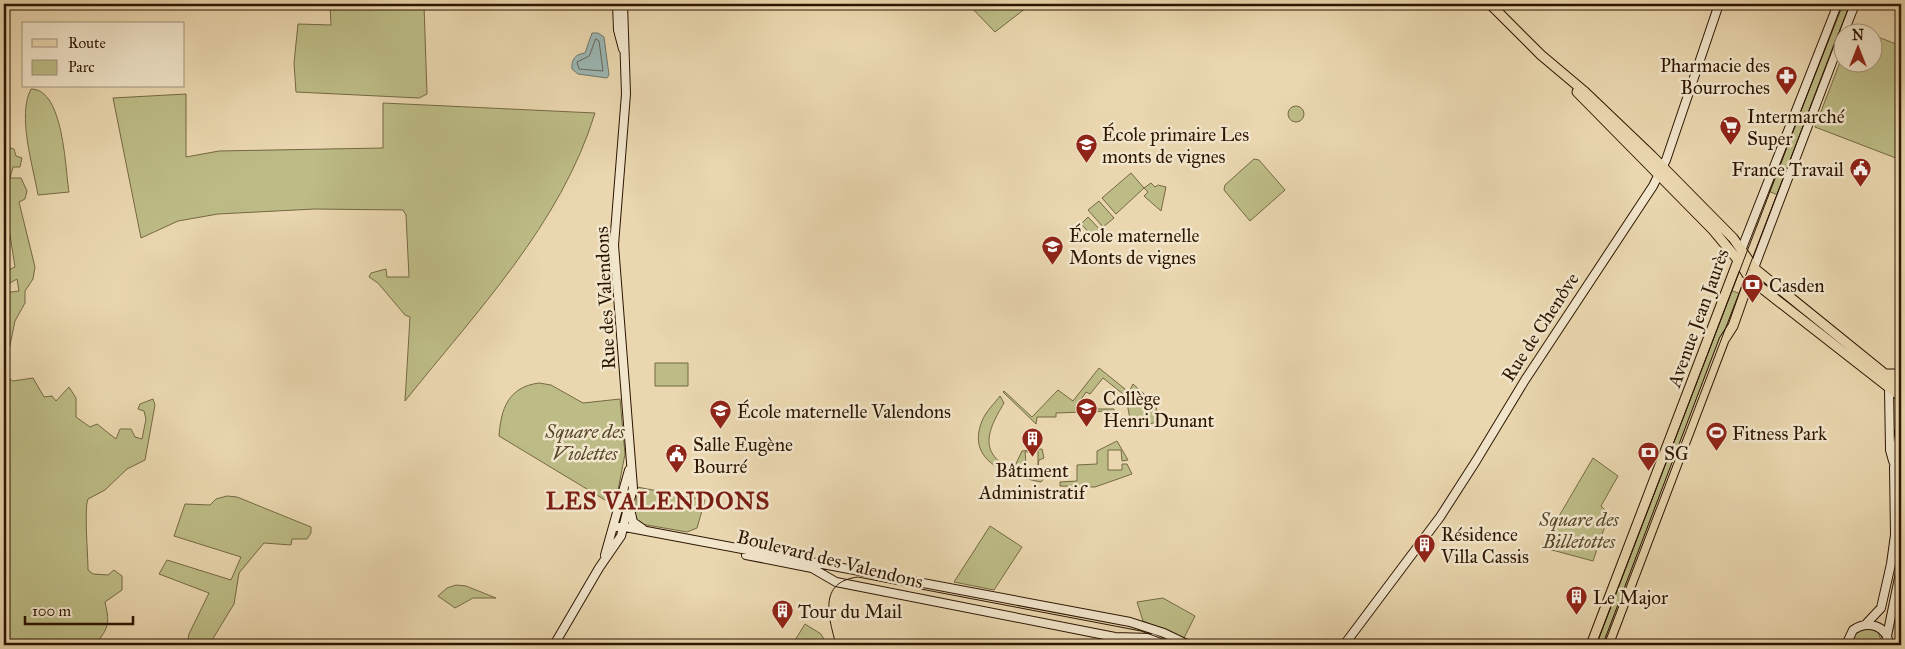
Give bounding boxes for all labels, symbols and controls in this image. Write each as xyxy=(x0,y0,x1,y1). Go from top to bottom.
legend xyxy=(22,22,185,88)
north arrow xyxy=(1832,22,1882,72)
text: N xyxy=(1852,27,1864,44)
text: Route xyxy=(68,34,106,52)
place label: Pharmacie des Bourroches xyxy=(1660,54,1770,99)
text: Parc xyxy=(68,58,95,76)
pharmacy icon: Pharmacie des Bourroches xyxy=(1774,64,1798,95)
place label: Intermarché Super xyxy=(1747,105,1845,150)
supermarket icon: Intermarché Super xyxy=(1719,115,1743,146)
place label: École primaire Les monts de vignes xyxy=(1102,122,1249,169)
school or university icon: École primaire Les monts de vignes xyxy=(1074,133,1098,164)
public building icon: France Travail xyxy=(1848,157,1872,188)
place label: France Travail xyxy=(1732,158,1845,181)
place label: École maternelle Monts de vignes xyxy=(1069,223,1200,270)
street label: Rue des Valendons xyxy=(590,226,620,370)
school or university icon: École maternelle Monts de vignes xyxy=(1041,234,1065,265)
street label: Avenue Jean Jaurès xyxy=(1662,245,1735,392)
street label: Rue de Chenôve xyxy=(1496,268,1584,386)
bank icon: Casden xyxy=(1741,273,1765,304)
place label: Casden xyxy=(1769,274,1825,297)
place label: Collège Henri Dunant xyxy=(1103,387,1214,432)
school or university icon: Collège Henri Dunant xyxy=(1075,397,1099,428)
school or university icon: École maternelle Valendons xyxy=(709,399,733,430)
place label: École maternelle Valendons xyxy=(737,399,951,423)
park label: Square des Violettes xyxy=(544,420,625,465)
sports icon: Fitness Park xyxy=(1704,421,1728,452)
place label: Fitness Park xyxy=(1732,422,1827,445)
building icon: Bâtiment Administratif xyxy=(1020,427,1044,458)
place label: Salle Eugène Bourré xyxy=(693,433,793,478)
bank icon: SG xyxy=(1636,441,1660,472)
place label: SG xyxy=(1664,442,1689,465)
public building icon: Salle Eugène Bourré xyxy=(665,443,689,474)
place label: Bâtiment Administratif xyxy=(978,459,1088,504)
district label: LES VALENDONS xyxy=(546,486,770,516)
park label: Square des Billetottes xyxy=(1538,508,1619,553)
place label: Résidence Villa Cassis xyxy=(1440,523,1529,568)
street label: Boulevard des Valendons xyxy=(735,525,926,593)
building icon: Résidence Villa Cassis xyxy=(1413,533,1437,564)
building icon: Le Major xyxy=(1565,585,1589,616)
place label: Le Major xyxy=(1593,586,1669,609)
scale bar xyxy=(25,594,132,626)
building icon: Tour du Mail xyxy=(770,599,794,630)
place label: Tour du Mail xyxy=(798,600,903,623)
text: 100 m xyxy=(32,602,72,620)

